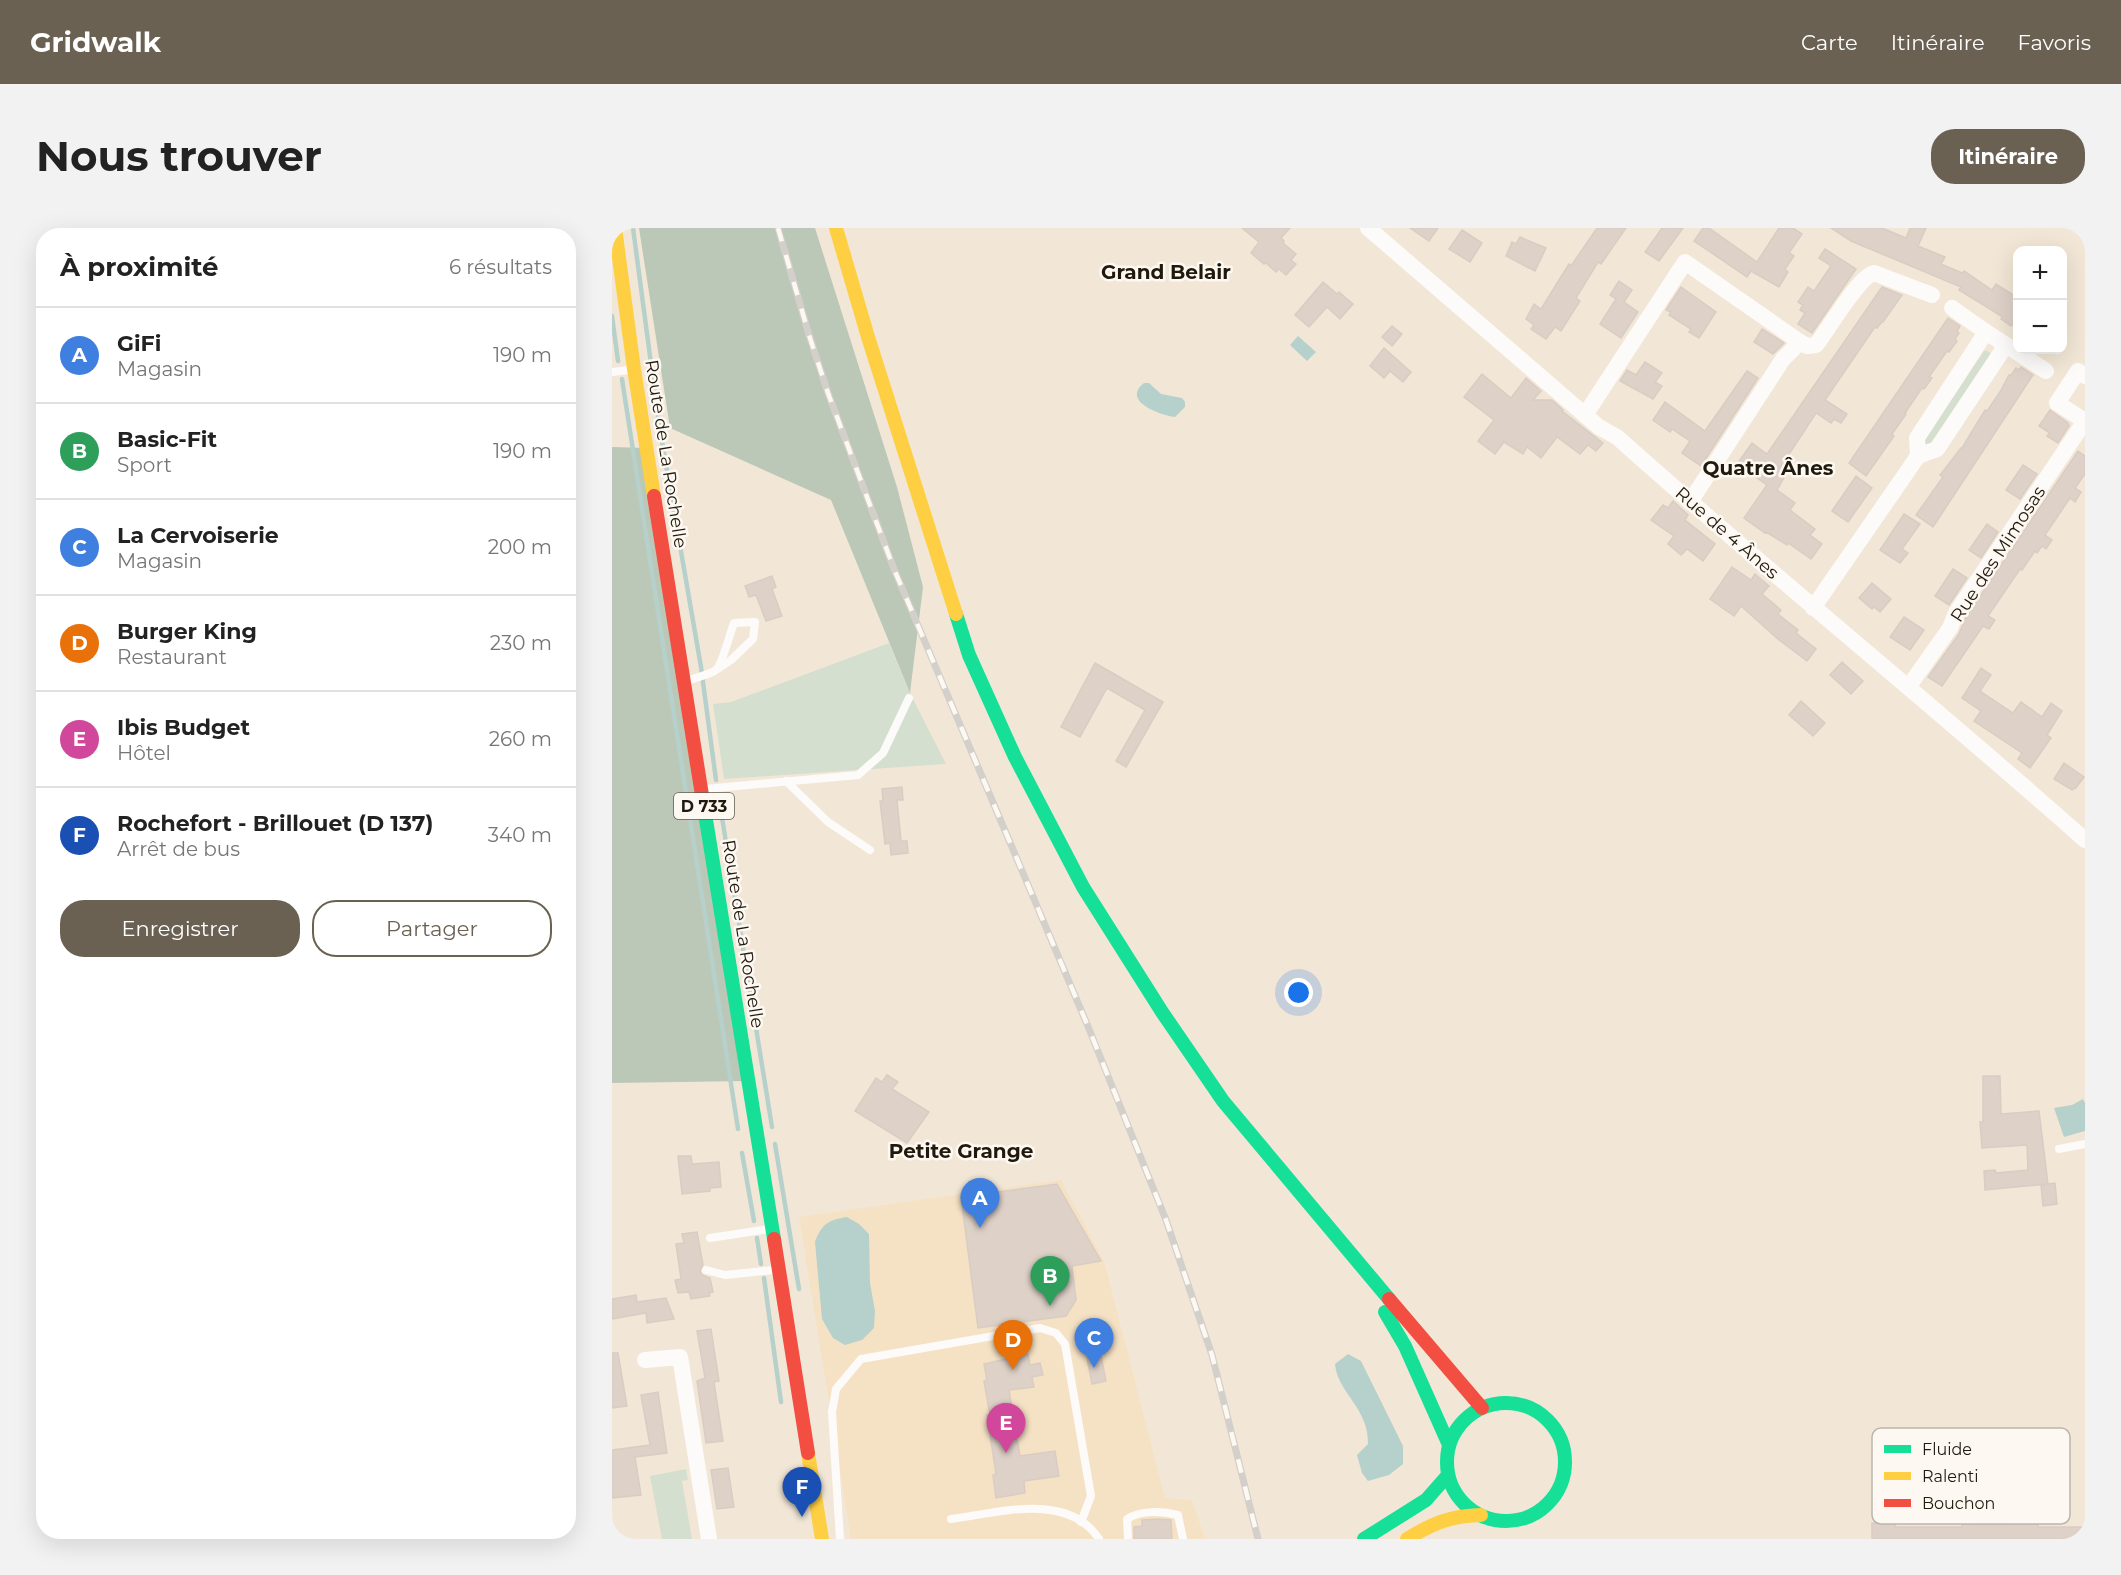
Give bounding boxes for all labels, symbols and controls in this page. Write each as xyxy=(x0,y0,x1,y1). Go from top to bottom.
text: Gridwalk xyxy=(30,25,161,59)
text: Carte xyxy=(1801,30,1858,55)
text: Itinéraire xyxy=(1891,30,1985,55)
text: Favoris xyxy=(2018,30,2091,55)
button: Itinéraire xyxy=(1931,129,2085,184)
text: Nous trouver xyxy=(36,130,322,182)
map controls xyxy=(2013,246,2067,354)
button: + xyxy=(2013,246,2067,300)
text: À proximité xyxy=(60,251,219,283)
text: 6 résultats xyxy=(449,255,552,279)
district label: Grand Belair xyxy=(1101,260,1231,284)
button: − xyxy=(2013,300,2067,354)
text: GiFi xyxy=(117,330,161,357)
text: A xyxy=(72,343,87,367)
text: 190 m xyxy=(493,343,552,367)
text: Magasin xyxy=(117,357,202,381)
street label: Route de La Rochelle xyxy=(640,358,692,550)
text: Basic-Fit xyxy=(117,426,217,453)
text: B xyxy=(72,439,87,463)
text: 190 m xyxy=(493,439,552,463)
text: Sport xyxy=(117,453,172,477)
district label: Quatre Ânes xyxy=(1703,456,1834,480)
street label: Rue de 4 Ânes xyxy=(1671,482,1783,584)
street label: Rue des Mimosas xyxy=(1946,482,2050,626)
text: La Cervoiserie xyxy=(117,522,279,549)
text: C xyxy=(72,535,87,559)
text: 200 m xyxy=(488,535,552,559)
text: Magasin xyxy=(117,549,202,573)
text: Burger King xyxy=(117,618,257,645)
text: D xyxy=(71,631,88,655)
text: 230 m xyxy=(490,631,552,655)
text: Restaurant xyxy=(117,645,227,669)
text: Ibis Budget xyxy=(117,714,250,741)
text: E xyxy=(73,727,86,751)
text: 260 m xyxy=(489,727,552,751)
text: Hôtel xyxy=(117,741,171,765)
road number: D 733 xyxy=(674,793,734,819)
text: Rochefort - Brillouet (D 137) xyxy=(117,810,433,837)
text: F xyxy=(73,823,86,847)
text: 340 m xyxy=(488,823,552,847)
text: Arrêt de bus xyxy=(117,837,240,861)
street label: Route de La Rochelle xyxy=(717,838,769,1030)
button: Enregistrer xyxy=(60,900,300,957)
button: Partager xyxy=(312,900,552,957)
your location xyxy=(1284,978,1313,1007)
district label: Petite Grange xyxy=(889,1139,1033,1163)
pin: A xyxy=(960,1178,1000,1228)
pin: B xyxy=(1030,1256,1070,1306)
pin: C xyxy=(1074,1318,1114,1368)
pin: D xyxy=(994,1320,1032,1370)
pin: E xyxy=(986,1404,1026,1453)
legend xyxy=(1872,1428,2070,1524)
text: Fluide xyxy=(1922,1440,1972,1459)
text: Ralenti xyxy=(1922,1467,1979,1486)
pin: F xyxy=(782,1468,822,1517)
text: Bouchon xyxy=(1922,1494,1995,1513)

